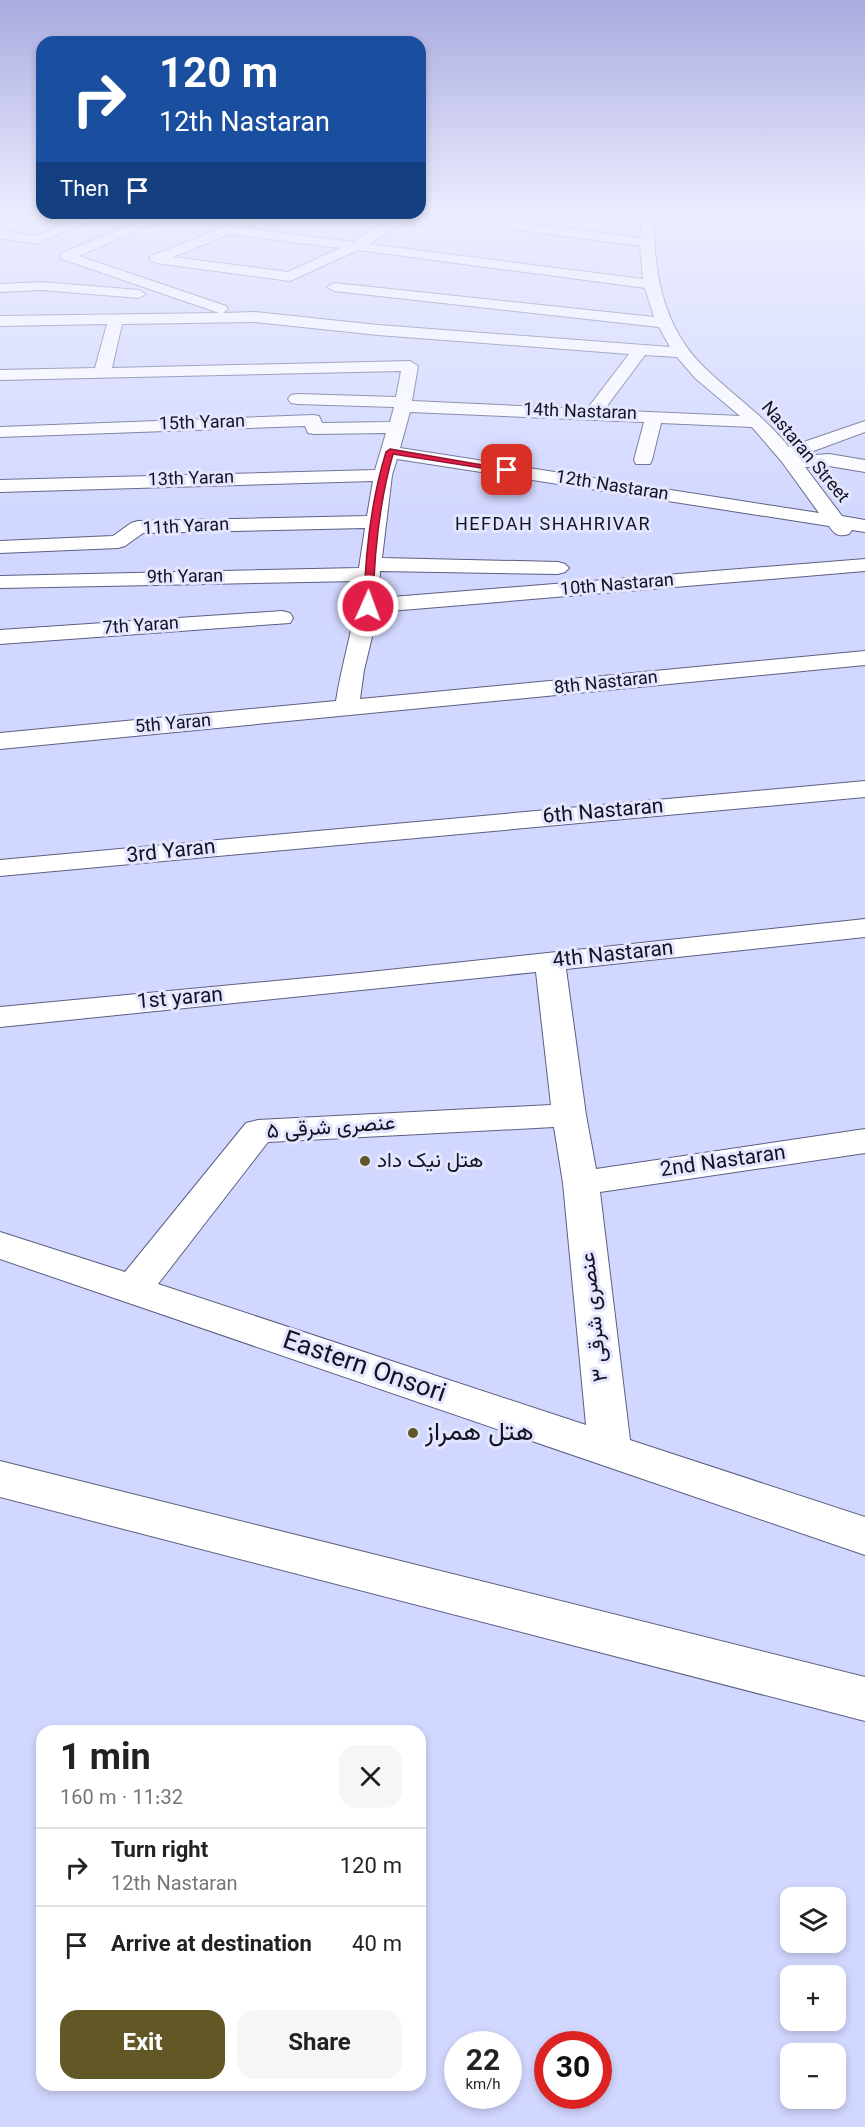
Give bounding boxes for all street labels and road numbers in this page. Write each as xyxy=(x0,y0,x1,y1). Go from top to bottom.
street label: Nastaran Street xyxy=(753,396,855,510)
street label: 14th Nastaran xyxy=(523,397,637,429)
street label: 15th Yaran xyxy=(158,409,246,439)
street label: 12th Nastaran xyxy=(554,464,670,510)
street label: 13th Yaran xyxy=(147,465,235,495)
street label: 11th Yaran xyxy=(142,512,230,544)
street label: 9th Yaran xyxy=(147,563,223,593)
street label: 10th Nastaran xyxy=(559,567,675,605)
street label: 7th Yaran xyxy=(102,610,180,644)
street label: 8th Nastaran xyxy=(553,665,659,703)
street label: 5th Yaran xyxy=(134,708,212,742)
street label: 6th Nastaran xyxy=(541,790,665,834)
street label: 3rd Yaran xyxy=(125,831,217,873)
street label: 4th Nastaran xyxy=(551,932,675,978)
street label: 1st yaran xyxy=(136,979,224,1019)
street label: عنصری شرقی ۵ xyxy=(265,1107,397,1149)
street label: 2nd Nastaran xyxy=(658,1137,788,1187)
street label: عنصری شرقی ۳ xyxy=(572,1250,618,1384)
street label: Eastern Onsori xyxy=(277,1321,451,1415)

